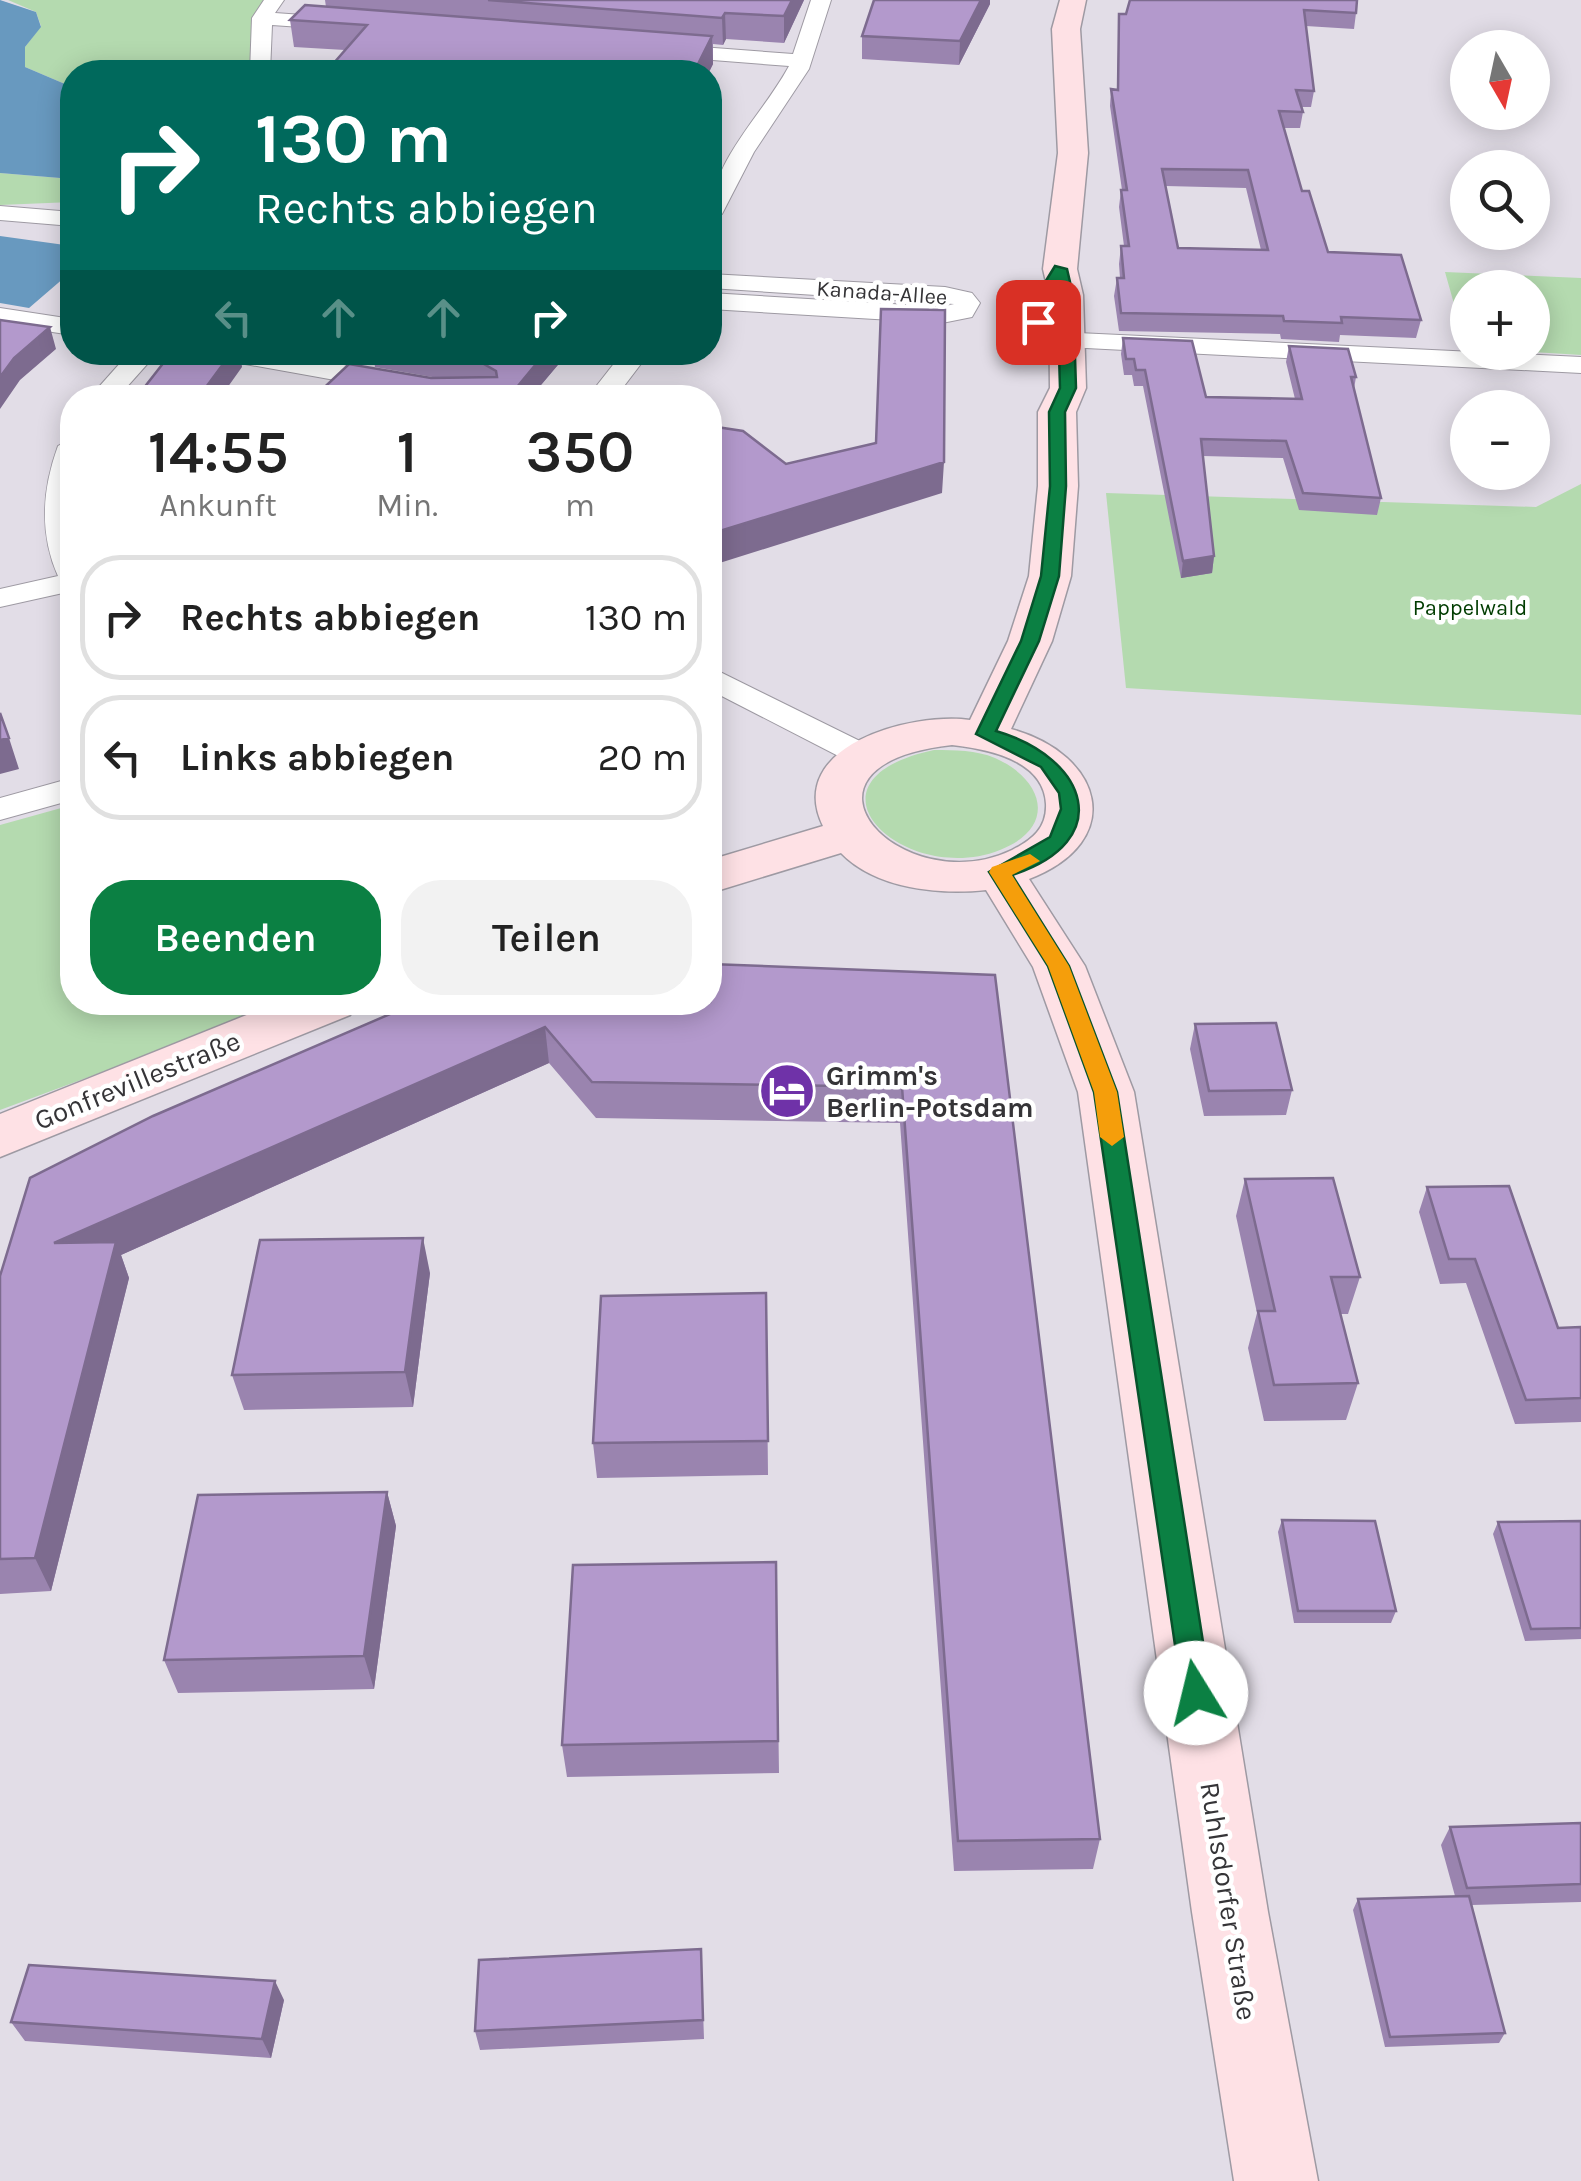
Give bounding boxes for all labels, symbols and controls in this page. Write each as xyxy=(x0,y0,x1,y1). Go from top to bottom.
north arrow xyxy=(1450,30,1550,130)
map controls xyxy=(1450,30,1550,490)
text: 130 m xyxy=(255,98,452,180)
icon: right xyxy=(90,100,220,230)
button: search xyxy=(1450,150,1550,250)
text: Rechts abbiegen xyxy=(255,182,598,234)
button: + xyxy=(1450,270,1550,370)
street label: Kanada-Allee xyxy=(816,275,948,311)
pin xyxy=(996,280,1081,365)
icon: left xyxy=(206,290,261,345)
icon: ahead xyxy=(311,290,366,345)
icon: ahead xyxy=(416,290,471,345)
icon: right xyxy=(521,290,576,345)
icon: arrive xyxy=(1011,295,1066,350)
button: − xyxy=(1450,390,1550,490)
text: 14:55 xyxy=(148,417,289,487)
text: 1 xyxy=(397,417,418,487)
text: 350 xyxy=(526,417,634,487)
text: Ankunft xyxy=(159,487,277,524)
text: Min. xyxy=(376,487,438,524)
text: m xyxy=(565,487,595,524)
icon: right xyxy=(95,590,150,645)
text: Rechts abbiegen xyxy=(180,595,480,640)
text: 130 m xyxy=(585,595,687,640)
park label: Pappelwald xyxy=(1413,595,1527,621)
icon: left xyxy=(95,730,150,785)
text: Links abbiegen xyxy=(180,735,454,780)
text: 20 m xyxy=(598,735,687,780)
button: Beenden xyxy=(90,880,381,995)
button: Teilen xyxy=(401,880,692,995)
street label: Gonfrevillestraße xyxy=(29,1024,245,1137)
place label: Grimm's Berlin-Potsdam xyxy=(826,1059,1034,1124)
hotel icon: Grimm's Berlin-Potsdam xyxy=(757,1061,817,1121)
position arrow xyxy=(1144,1641,1248,1745)
street label: Ruhlsdorfer Straße xyxy=(1193,1780,1264,2023)

